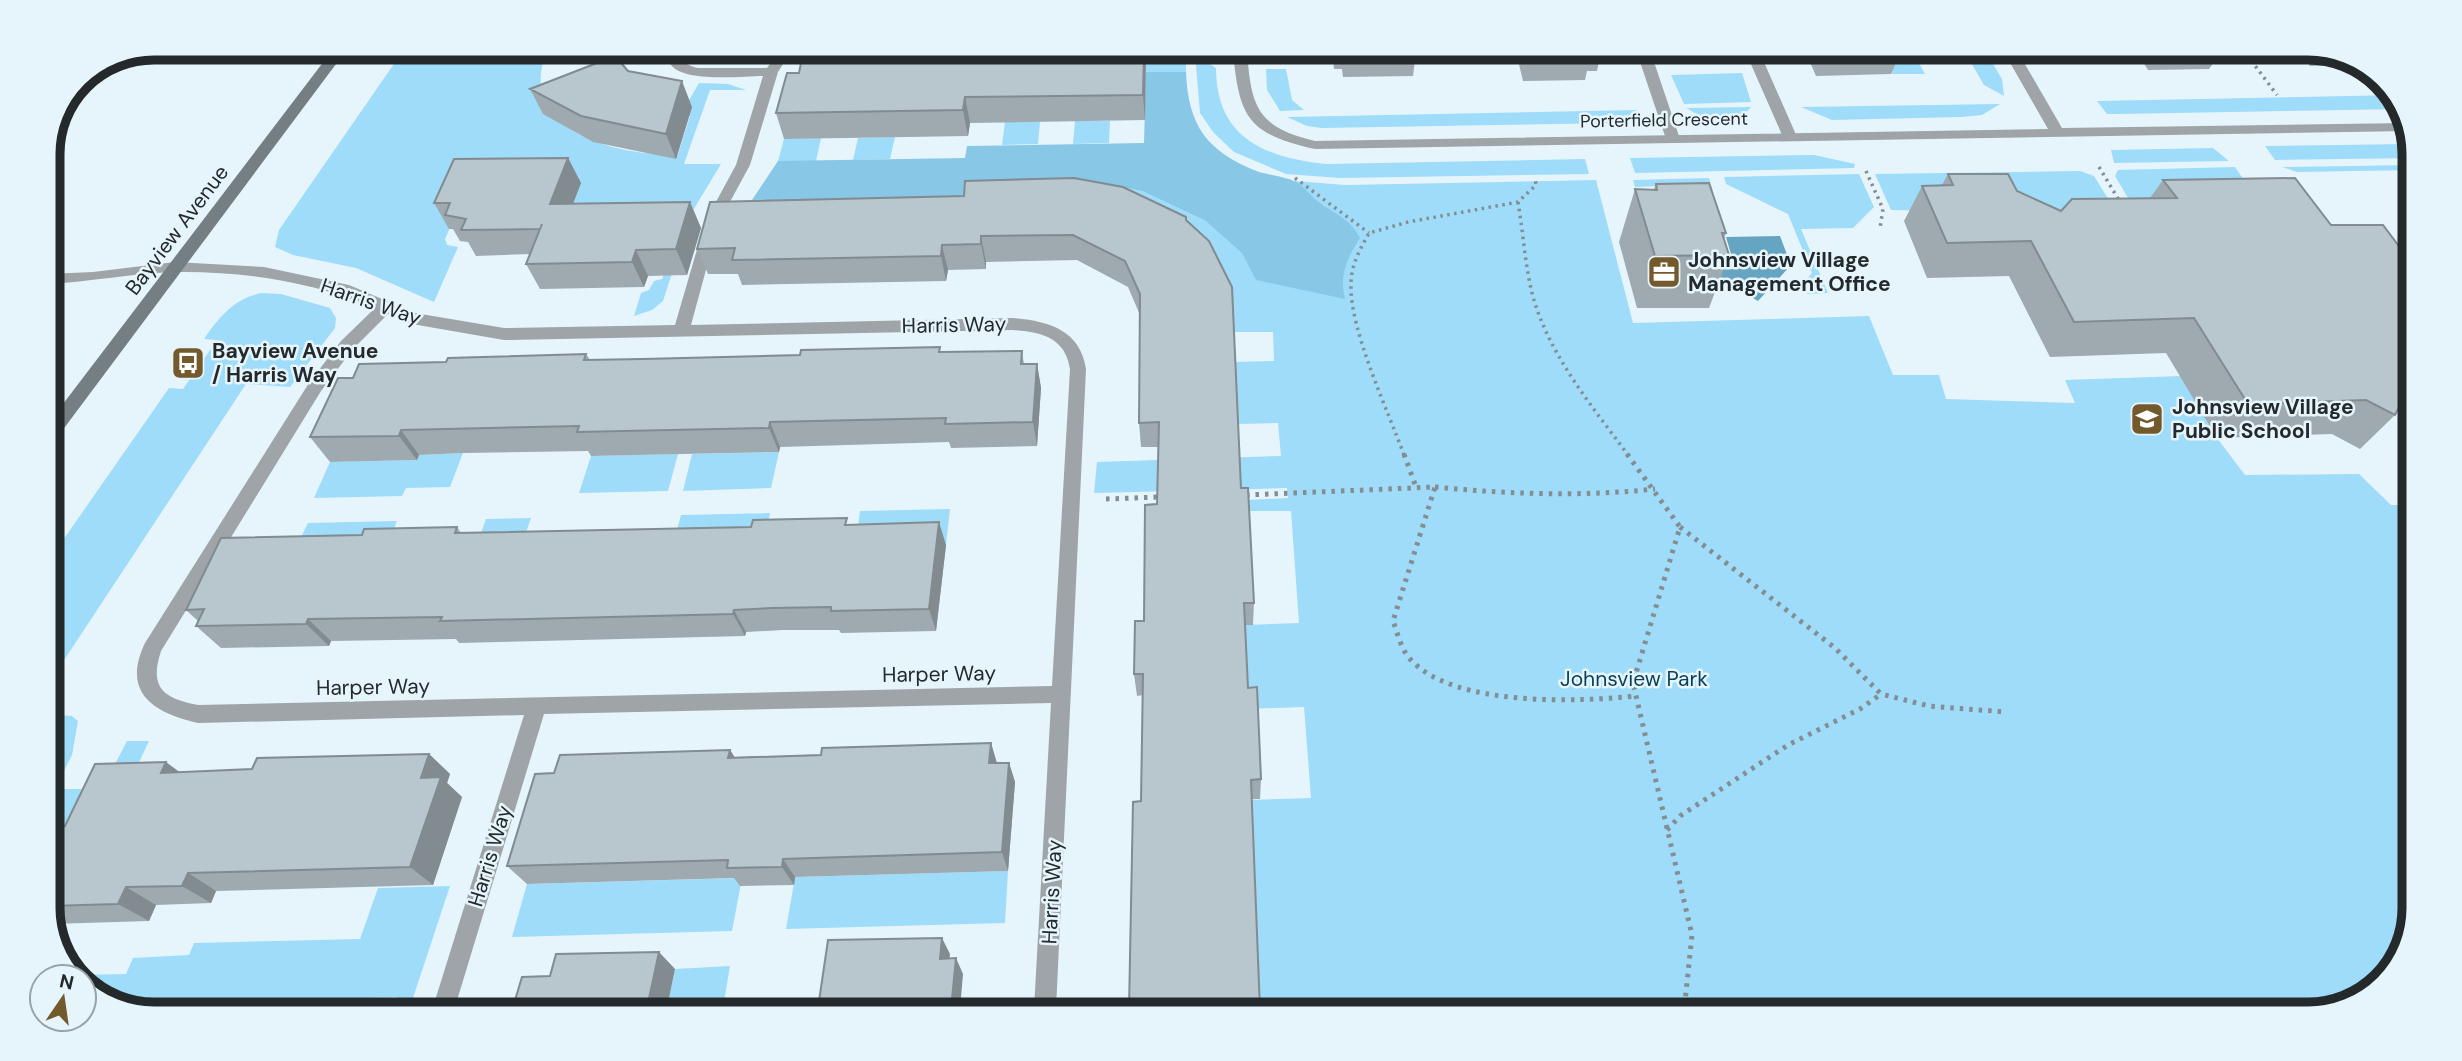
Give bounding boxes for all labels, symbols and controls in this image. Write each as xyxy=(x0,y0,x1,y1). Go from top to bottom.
street label: Porterfield Crescent xyxy=(1580,107,1748,133)
street label: Bayview Avenue xyxy=(119,159,235,301)
place label: Johnsview Village Management Office xyxy=(1688,246,1891,298)
office icon: Johnsview Village Management Office xyxy=(1645,253,1683,291)
street label: Harris Way xyxy=(317,272,425,332)
street label: Harris Way xyxy=(901,310,1007,340)
place label: Bayview Avenue / Harris Way xyxy=(212,337,378,389)
bus stop icon: Bayview Avenue / Harris Way xyxy=(169,344,207,382)
place label: Johnsview Village Public School xyxy=(2172,393,2354,445)
school or university icon: Johnsview Village Public School xyxy=(2128,400,2166,438)
street label: Harper Way xyxy=(882,659,997,689)
park label: Johnsview Park xyxy=(1560,665,1708,693)
street label: Harper Way xyxy=(316,672,431,702)
street label: Harris Way xyxy=(461,802,519,910)
street label: Harris Way xyxy=(1035,839,1069,945)
north arrow xyxy=(28,963,98,1033)
text: N xyxy=(57,968,76,996)

